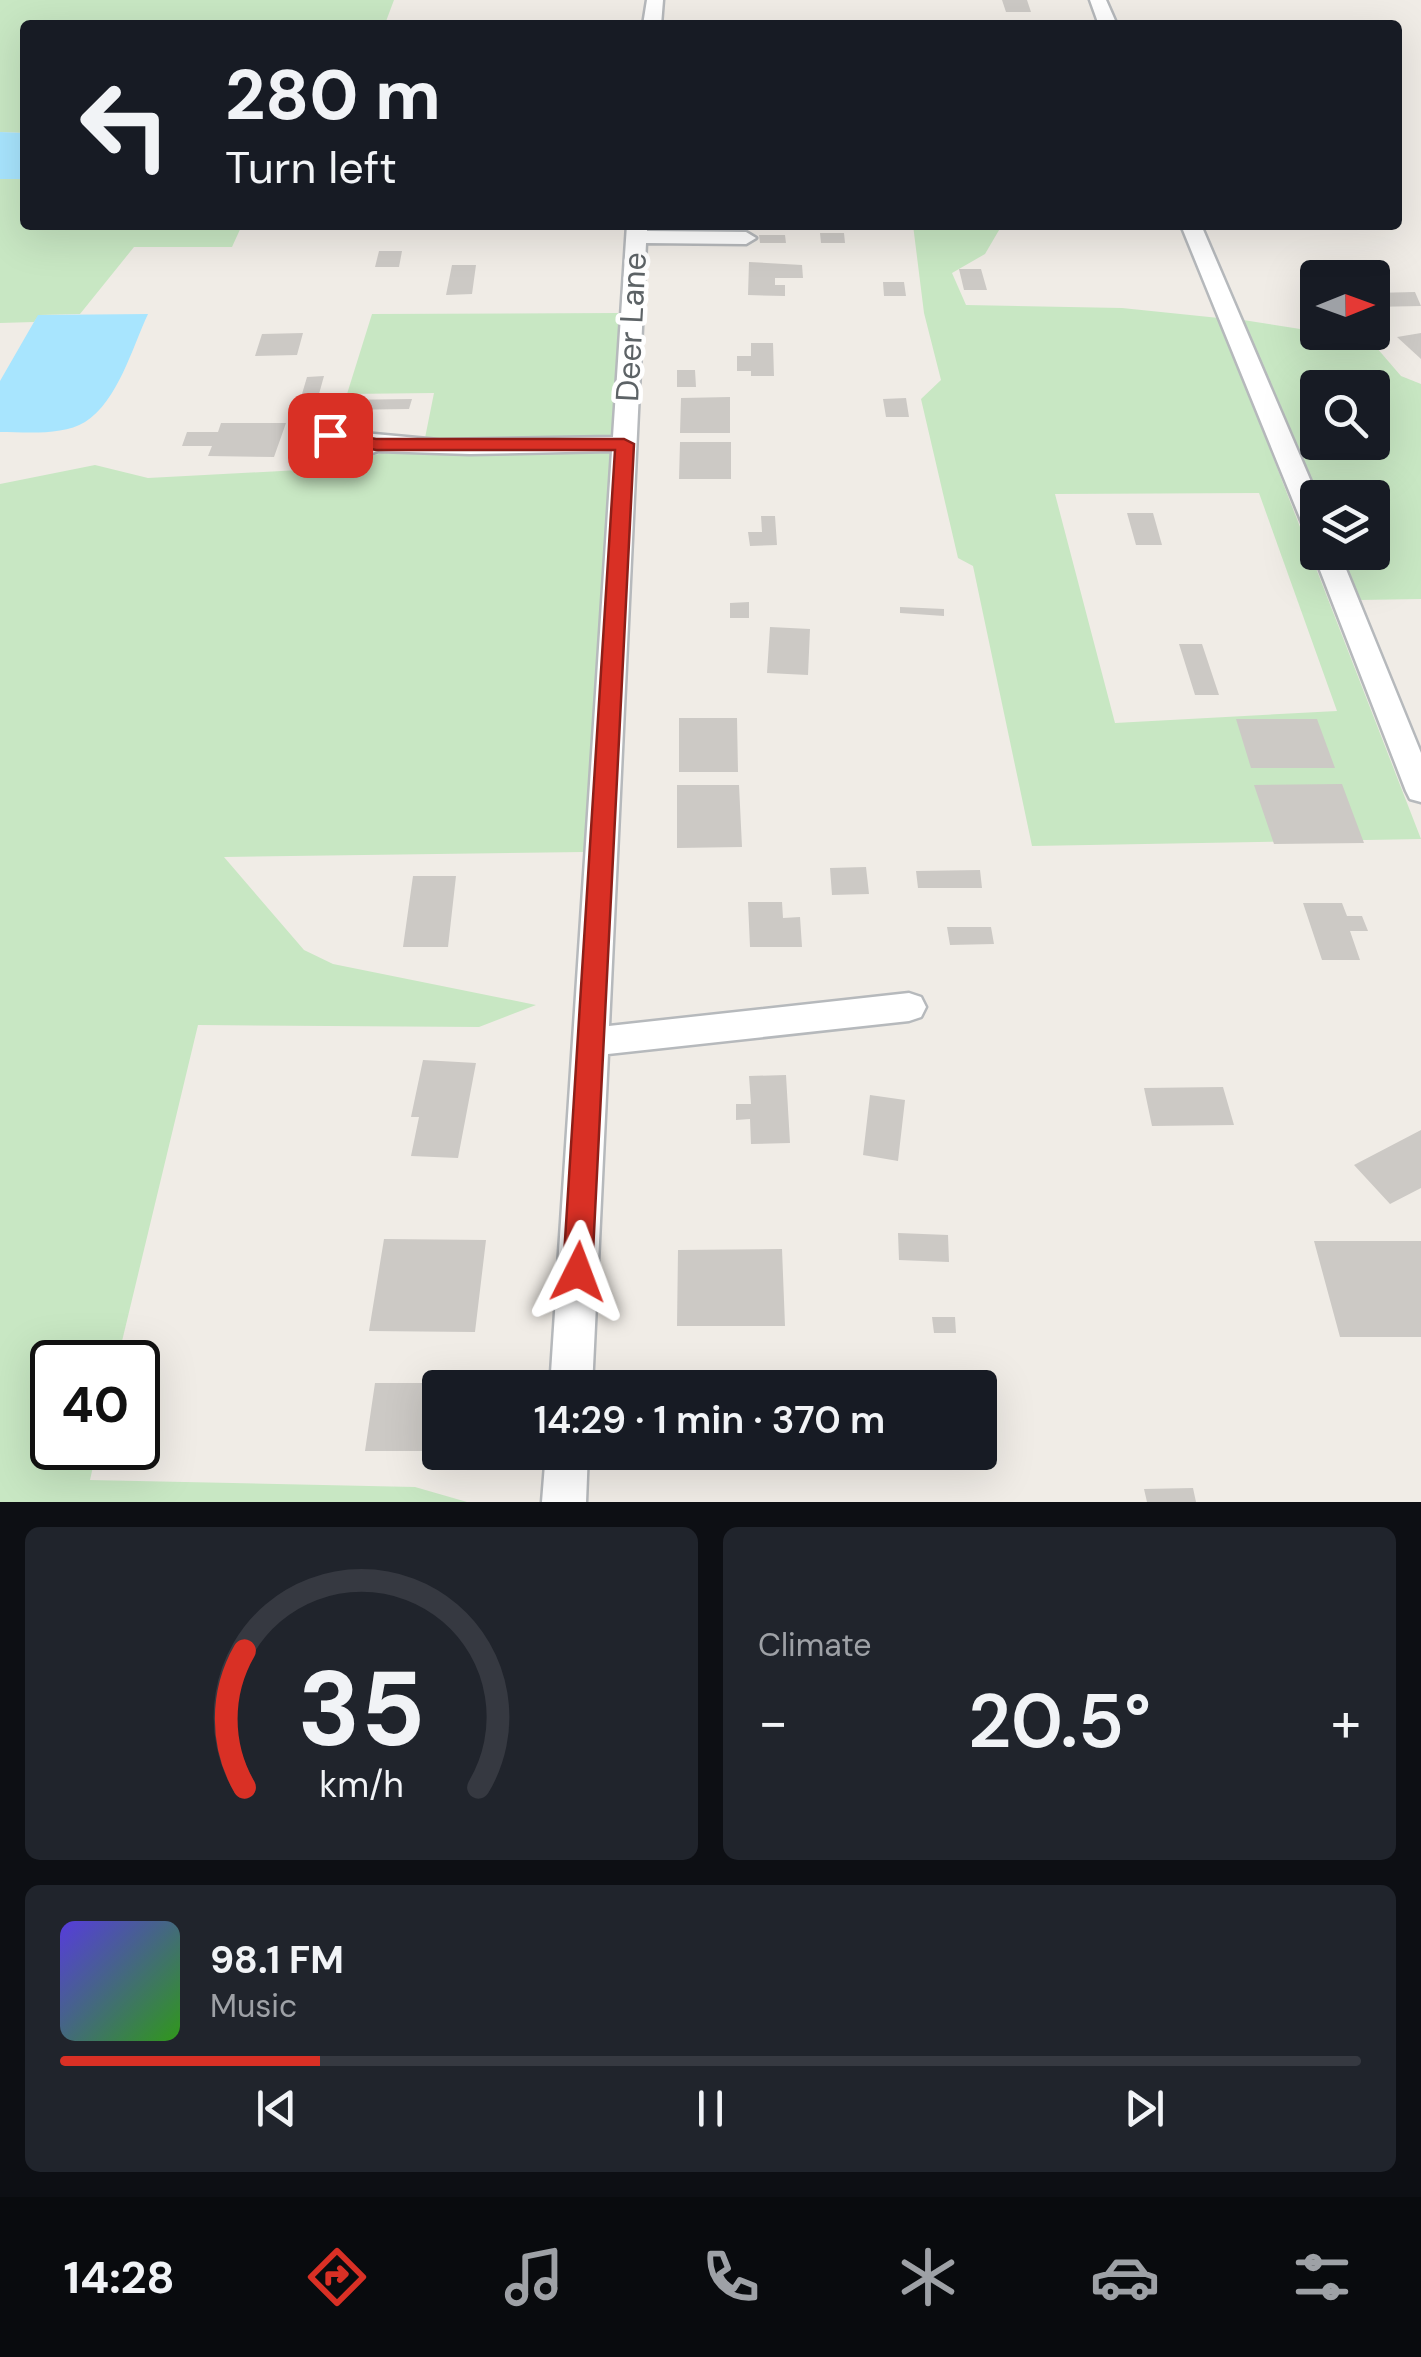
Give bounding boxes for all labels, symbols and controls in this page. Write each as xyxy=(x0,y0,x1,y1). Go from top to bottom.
text: 280 m xyxy=(225,50,441,141)
icon: left xyxy=(60,60,190,190)
text: Turn left xyxy=(225,138,397,197)
street label: Deer Lane xyxy=(606,251,656,403)
north arrow xyxy=(1300,260,1390,350)
map controls xyxy=(1300,260,1390,570)
button: search xyxy=(1300,370,1390,460)
pin xyxy=(288,393,373,478)
icon: arrive xyxy=(303,408,358,463)
button: layers xyxy=(1300,480,1390,570)
position arrow xyxy=(526,1220,630,1324)
speed limit sign: 40 xyxy=(30,1340,160,1470)
text: 14:29 · 1 min · 370 m xyxy=(534,1395,885,1445)
text: Climate xyxy=(758,1624,872,1666)
text: 35 xyxy=(298,1642,425,1777)
text: 20.5° xyxy=(968,1673,1151,1770)
text: − xyxy=(758,1686,788,1758)
text: + xyxy=(1331,1686,1361,1758)
text: km/h xyxy=(319,1762,404,1808)
text: 98.1 FM xyxy=(210,1935,344,1985)
text: Music xyxy=(210,1985,297,2027)
icon: previous xyxy=(249,2081,304,2136)
icon: pause xyxy=(683,2081,738,2136)
icon: next xyxy=(1117,2081,1172,2136)
icon: directions xyxy=(302,2242,372,2312)
icon: music xyxy=(499,2242,569,2312)
icon: phone xyxy=(696,2242,766,2312)
icon: climate xyxy=(893,2242,963,2312)
icon: car xyxy=(1090,2242,1160,2312)
icon: filters xyxy=(1287,2242,1357,2312)
text: 14:28 xyxy=(64,2248,175,2307)

